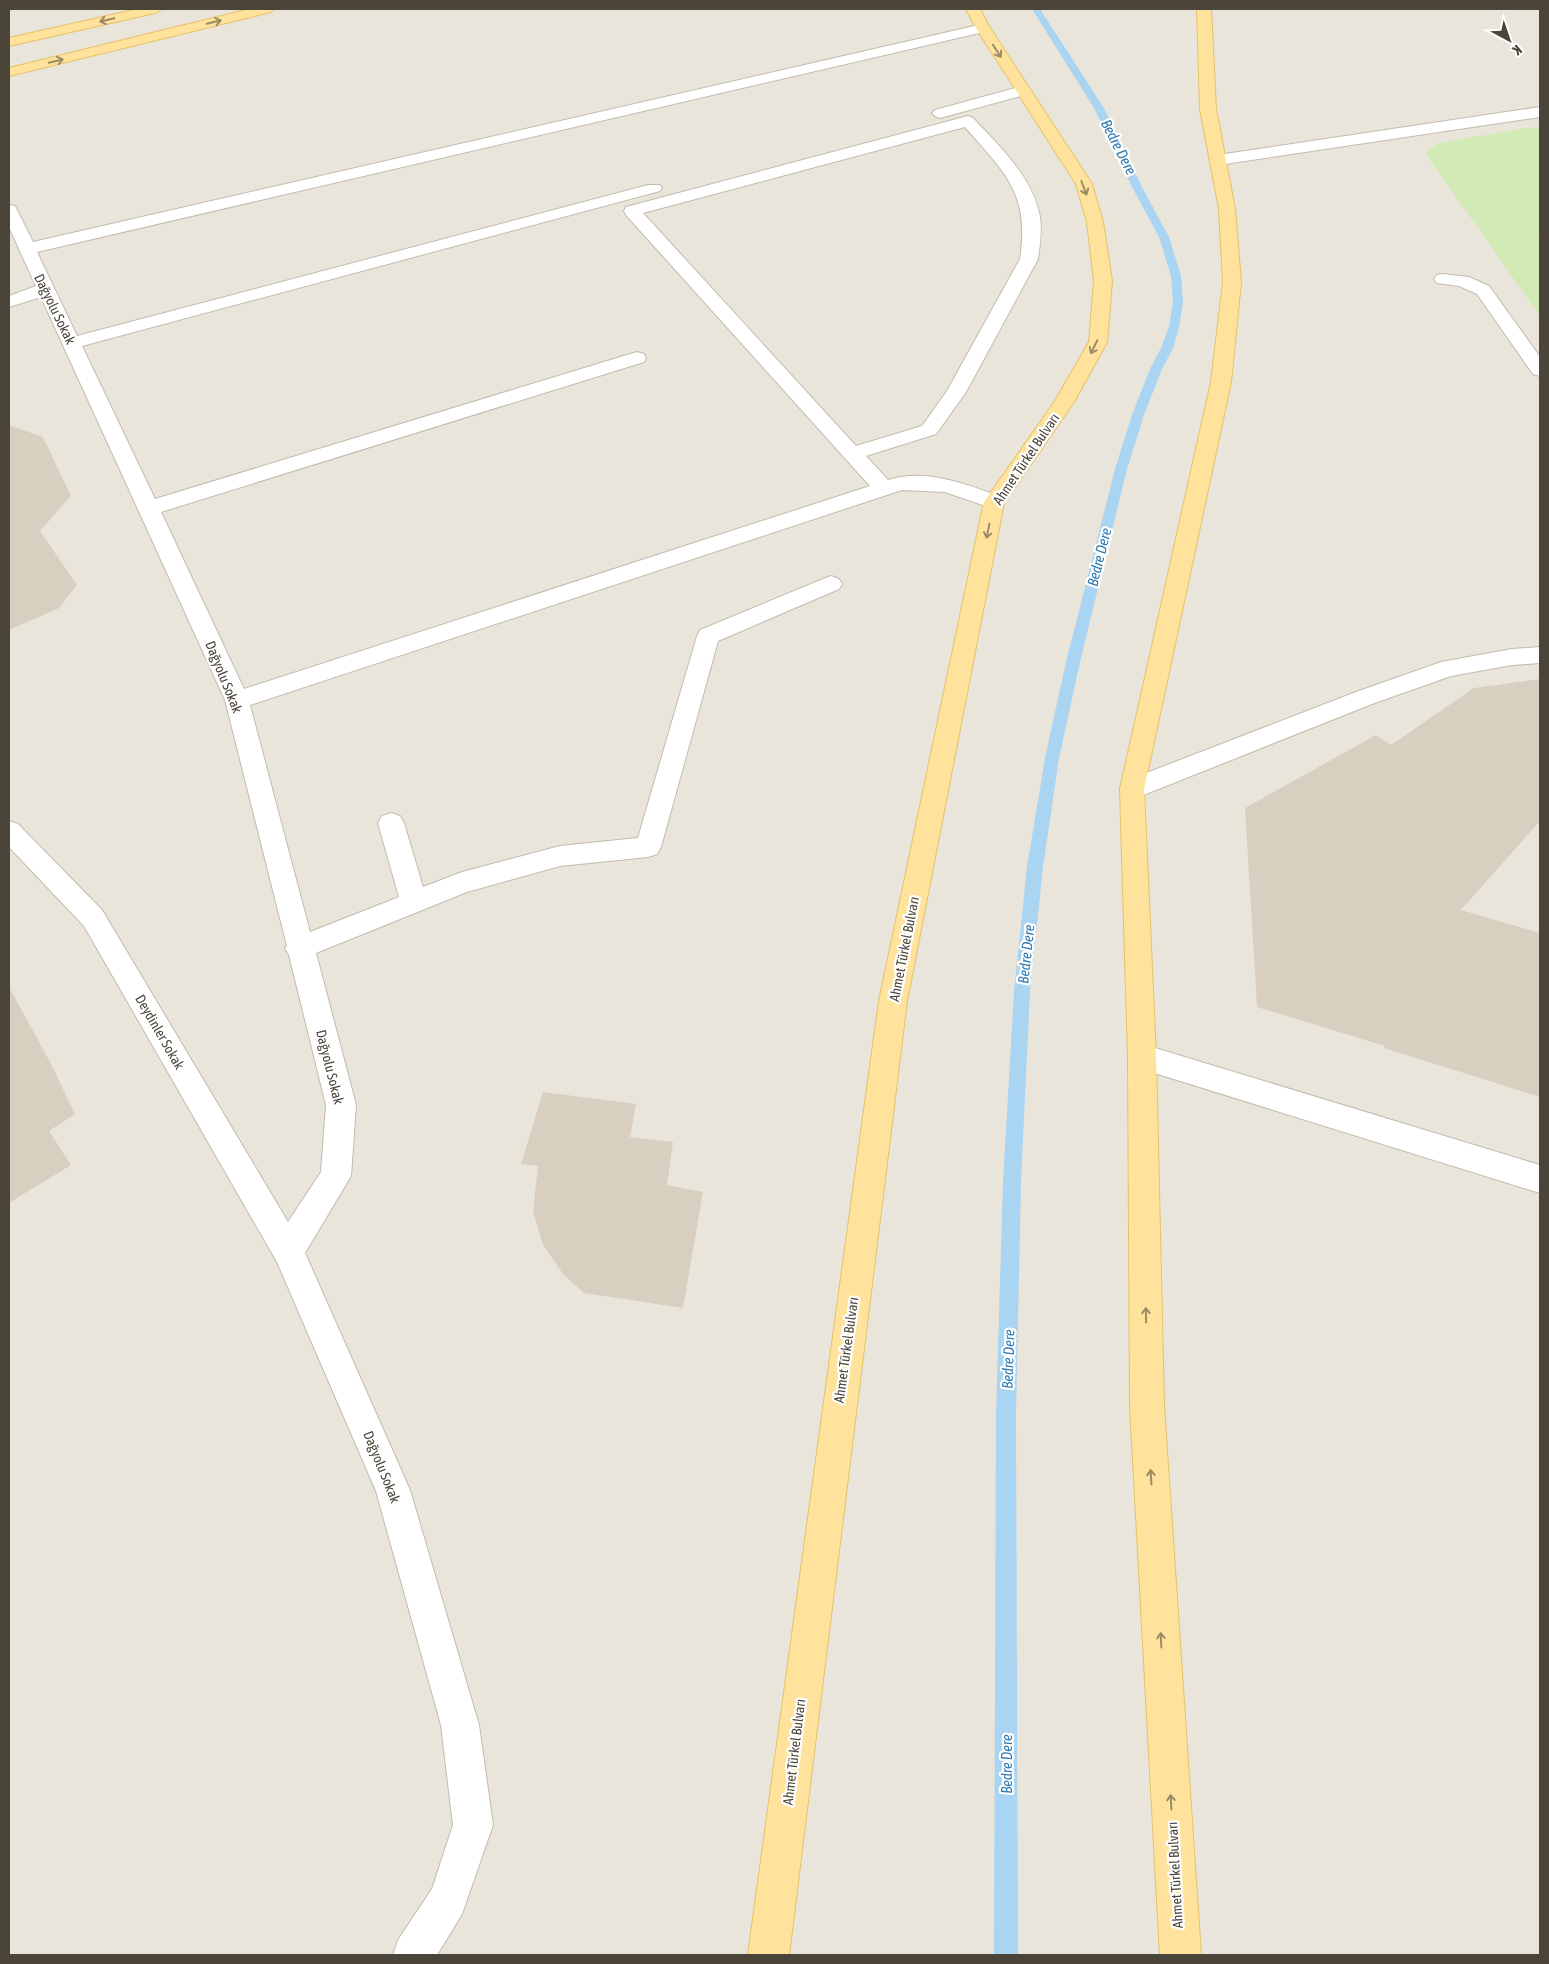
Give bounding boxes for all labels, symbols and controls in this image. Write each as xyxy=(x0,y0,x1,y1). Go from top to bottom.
north arrow xyxy=(1484,15,1534,65)
one-way arrow xyxy=(100,16,116,25)
one-way arrow xyxy=(205,16,221,26)
text: K xyxy=(1509,42,1525,58)
one-way arrow xyxy=(992,44,1003,58)
one-way arrow xyxy=(48,55,64,65)
water label: Bedre Dere xyxy=(1098,117,1140,178)
one-way arrow xyxy=(1080,180,1089,195)
street label: Dağyolu Sokak xyxy=(31,271,79,347)
one-way arrow xyxy=(1089,339,1099,354)
street label: Ahmet Türkel Bulvarı xyxy=(990,410,1062,508)
one-way arrow xyxy=(983,523,992,539)
water label: Bedre Dere xyxy=(1084,526,1114,588)
street label: Dağyolu Sokak xyxy=(202,639,246,715)
street label: Ahmet Türkel Bulvarı xyxy=(886,895,922,1003)
water label: Bedre Dere xyxy=(1014,923,1038,985)
street label: Deydinler Sokak xyxy=(132,992,188,1072)
street label: Dağyolu Sokak xyxy=(313,1028,347,1106)
street label: Ahmet Türkel Bulvarı xyxy=(831,1296,861,1404)
one-way arrow xyxy=(1141,1307,1151,1324)
water label: Bedre Dere xyxy=(998,1329,1018,1389)
street label: Dağyolu Sokak xyxy=(360,1429,404,1505)
one-way arrow xyxy=(1147,1470,1156,1486)
one-way arrow xyxy=(1156,1632,1165,1648)
street label: Ahmet Türkel Bulvarı xyxy=(780,1698,808,1806)
water label: Bedre Dere xyxy=(998,1734,1015,1794)
one-way arrow xyxy=(1166,1794,1175,1810)
street label: Ahmet Türkel Bulvarı xyxy=(1164,1821,1186,1929)

